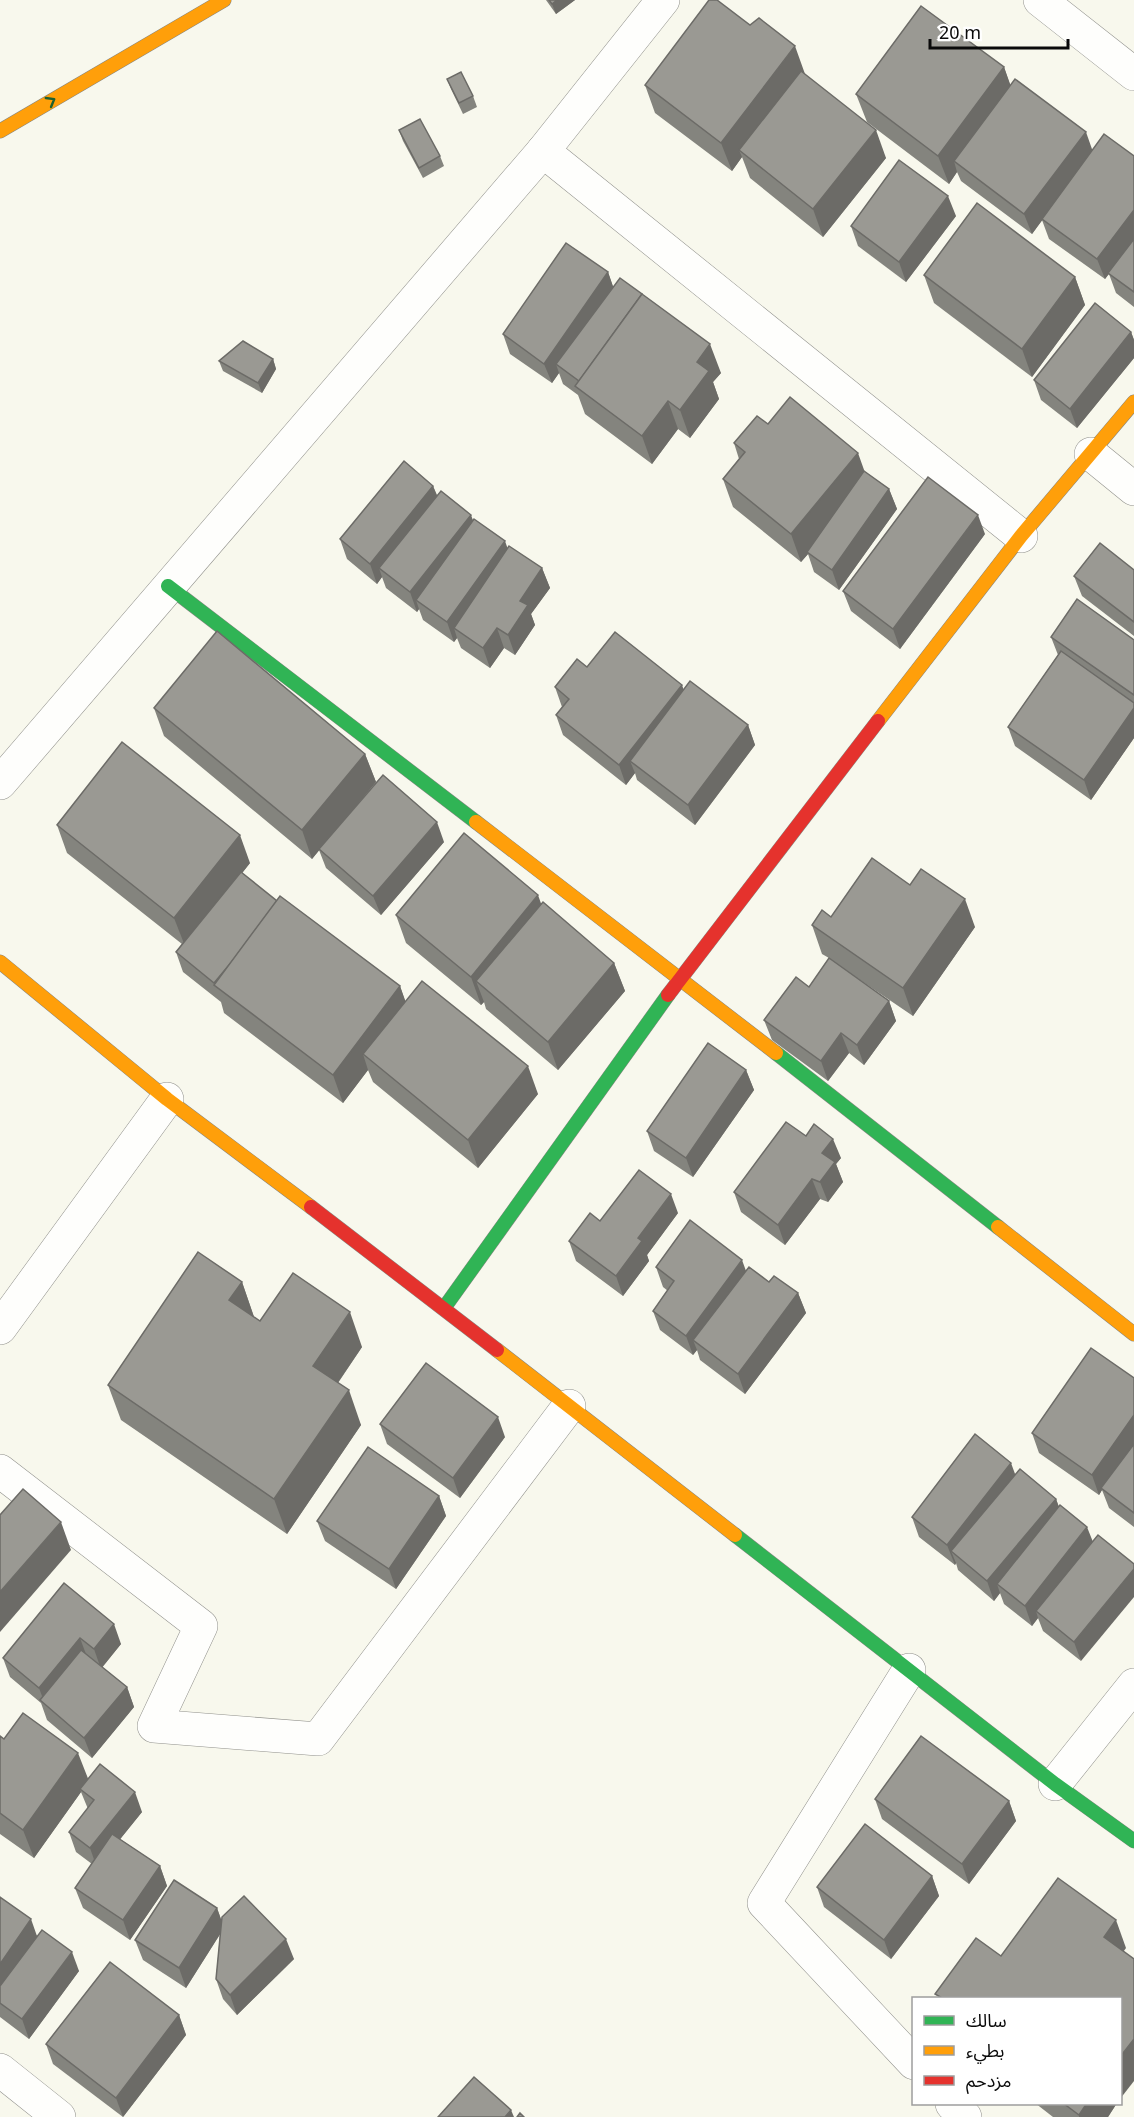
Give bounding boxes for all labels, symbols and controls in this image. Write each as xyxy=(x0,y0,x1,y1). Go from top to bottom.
scale bar xyxy=(930,12,1068,50)
text: 20 m xyxy=(939,14,981,52)
one-way arrow xyxy=(44,97,55,109)
legend xyxy=(912,1997,1122,2105)
text: سالك xyxy=(966,2002,1007,2040)
text: بطيء xyxy=(966,2032,1004,2070)
text: مزدحم xyxy=(966,2062,1011,2100)

